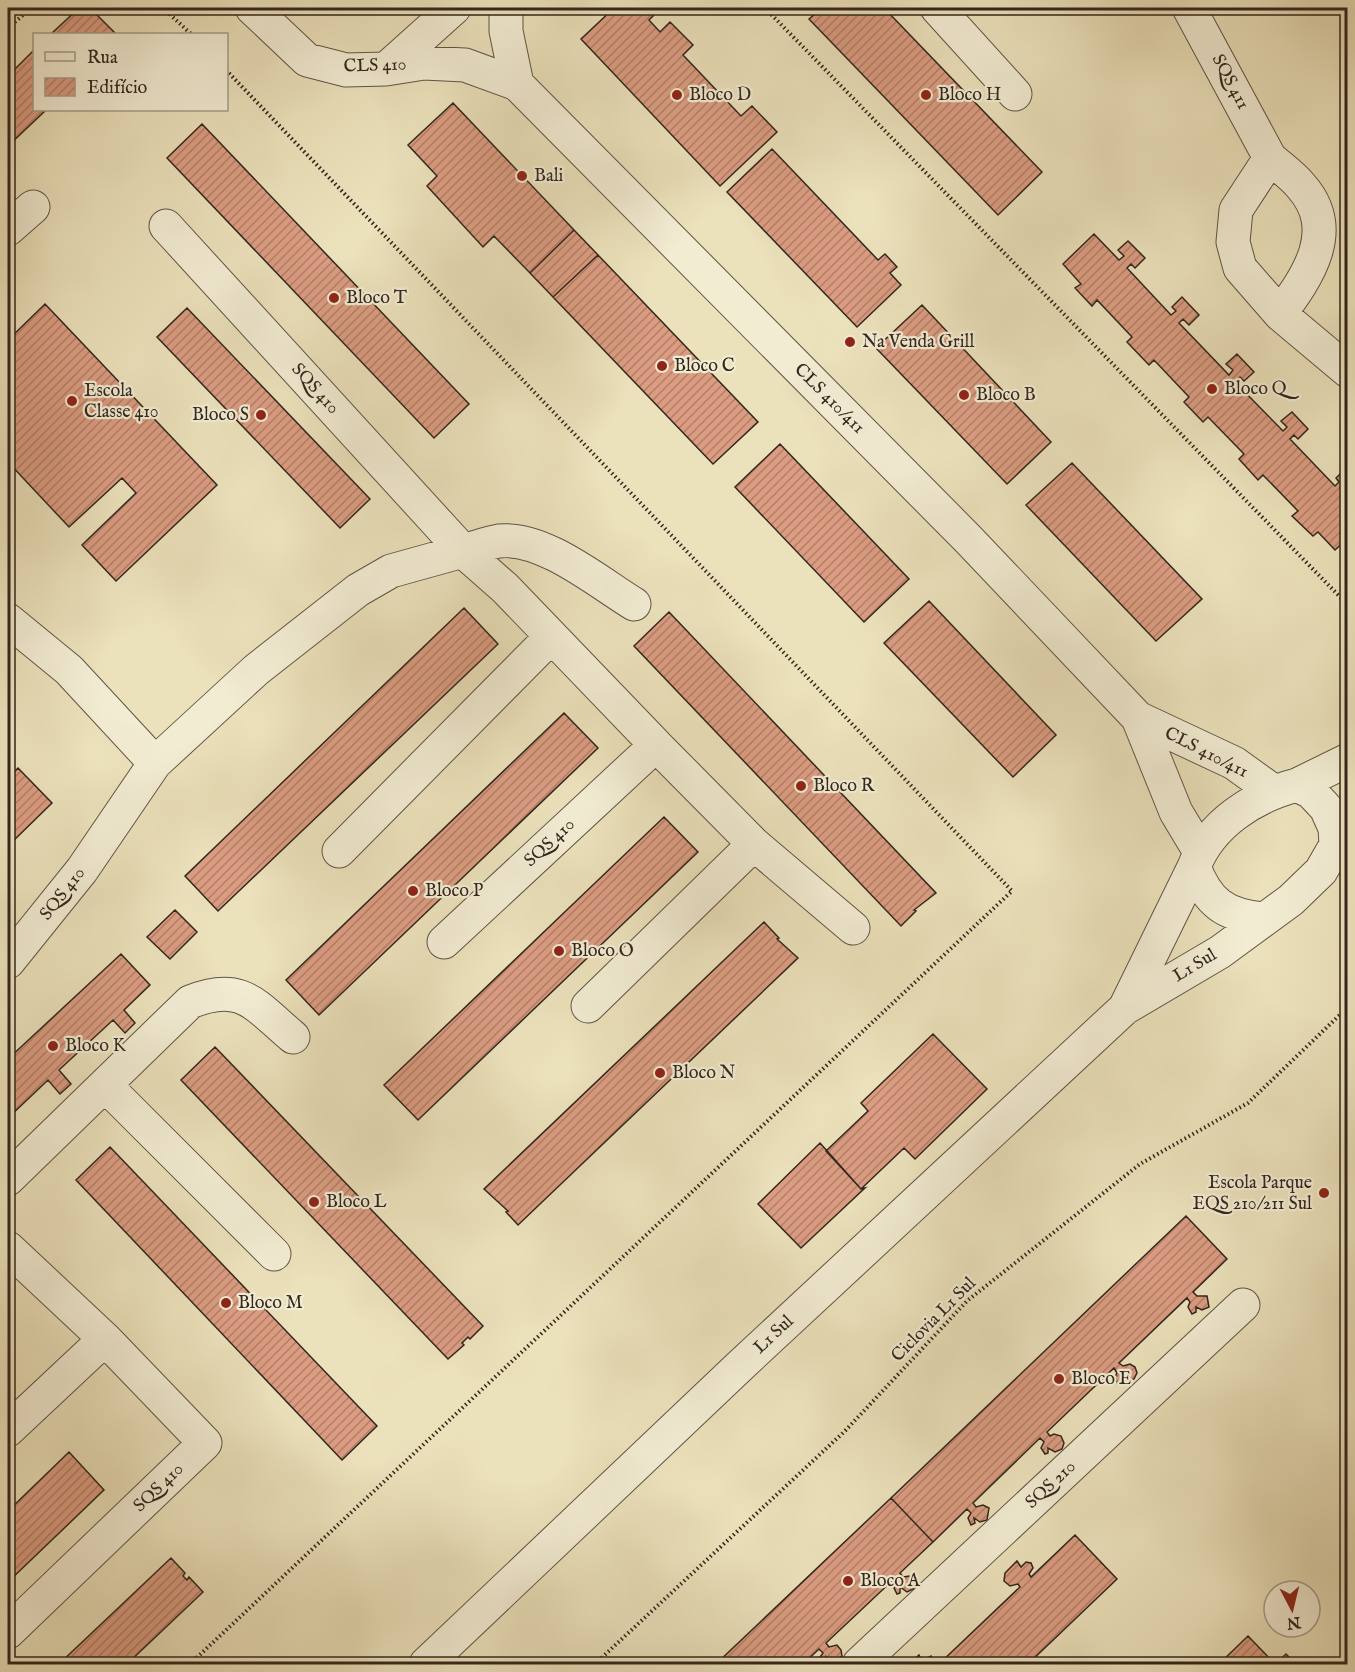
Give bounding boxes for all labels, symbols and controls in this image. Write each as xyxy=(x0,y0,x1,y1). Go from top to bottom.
legend xyxy=(33,33,228,111)
text: Rua xyxy=(87,47,118,70)
street label: SQS 411 xyxy=(1206,50,1254,114)
street label: CLS 410 xyxy=(343,53,407,79)
text: Edifício xyxy=(87,77,148,100)
place label: Bloco D xyxy=(689,84,751,107)
place label: Bloco H xyxy=(938,84,1001,107)
marker: Bloco D xyxy=(670,88,684,102)
marker: Bloco H xyxy=(919,88,933,102)
place label: Bali xyxy=(534,165,564,188)
marker: Bali xyxy=(515,169,529,183)
place label: Bloco T xyxy=(346,287,407,310)
marker: Bloco T xyxy=(327,291,341,305)
place label: Na Venda Grill xyxy=(862,331,974,354)
marker: Na Venda Grill xyxy=(843,335,857,349)
place label: Bloco C xyxy=(674,355,735,378)
street label: SQS 410 xyxy=(286,358,344,420)
marker: Bloco C xyxy=(655,359,669,373)
street label: CLS 410/411 xyxy=(789,359,869,439)
place label: Bloco Q xyxy=(1224,378,1300,401)
place label: Escola Classe 410 xyxy=(84,380,159,424)
marker: Bloco Q xyxy=(1205,382,1219,396)
place label: Bloco B xyxy=(976,384,1036,407)
marker: Bloco B xyxy=(957,388,971,402)
marker: Escola Classe 410 xyxy=(65,394,79,408)
place label: Bloco S xyxy=(192,404,249,427)
marker: Bloco S xyxy=(254,408,268,422)
street label: CLS 410/411 xyxy=(1160,722,1252,784)
place label: Bloco R xyxy=(813,775,876,798)
marker: Bloco R xyxy=(794,779,808,793)
street label: SQS 410 xyxy=(520,814,580,872)
street label: SQS 410 xyxy=(35,863,91,925)
place label: Bloco P xyxy=(425,880,483,903)
marker: Bloco P xyxy=(406,884,420,898)
place label: Bloco O xyxy=(571,940,634,963)
marker: Bloco O xyxy=(552,944,566,958)
street label: L1 Sul xyxy=(1169,944,1221,988)
place label: Bloco K xyxy=(65,1035,127,1058)
marker: Bloco K xyxy=(46,1039,60,1053)
place label: Bloco N xyxy=(672,1062,736,1085)
marker: Bloco N xyxy=(653,1066,667,1080)
place label: Escola Parque EQS 210/211 Sul xyxy=(1192,1172,1312,1216)
marker: Escola Parque EQS 210/211 Sul xyxy=(1317,1186,1331,1200)
place label: Bloco L xyxy=(326,1191,387,1214)
marker: Bloco L xyxy=(307,1195,321,1209)
street label: Ciclovia L1 Sul xyxy=(887,1273,981,1367)
place label: Bloco M xyxy=(238,1292,303,1315)
marker: Bloco M xyxy=(219,1296,233,1310)
street label: L1 Sul xyxy=(749,1311,799,1359)
place label: Bloco E xyxy=(1071,1368,1131,1391)
marker: Bloco E xyxy=(1052,1372,1066,1386)
street label: SQS 210 xyxy=(1021,1456,1081,1514)
street label: SQS 410 xyxy=(129,1458,189,1518)
place label: Bloco A xyxy=(860,1570,921,1593)
marker: Bloco A xyxy=(841,1574,855,1588)
north arrow xyxy=(1262,1579,1322,1639)
text: N xyxy=(1285,1611,1303,1633)

